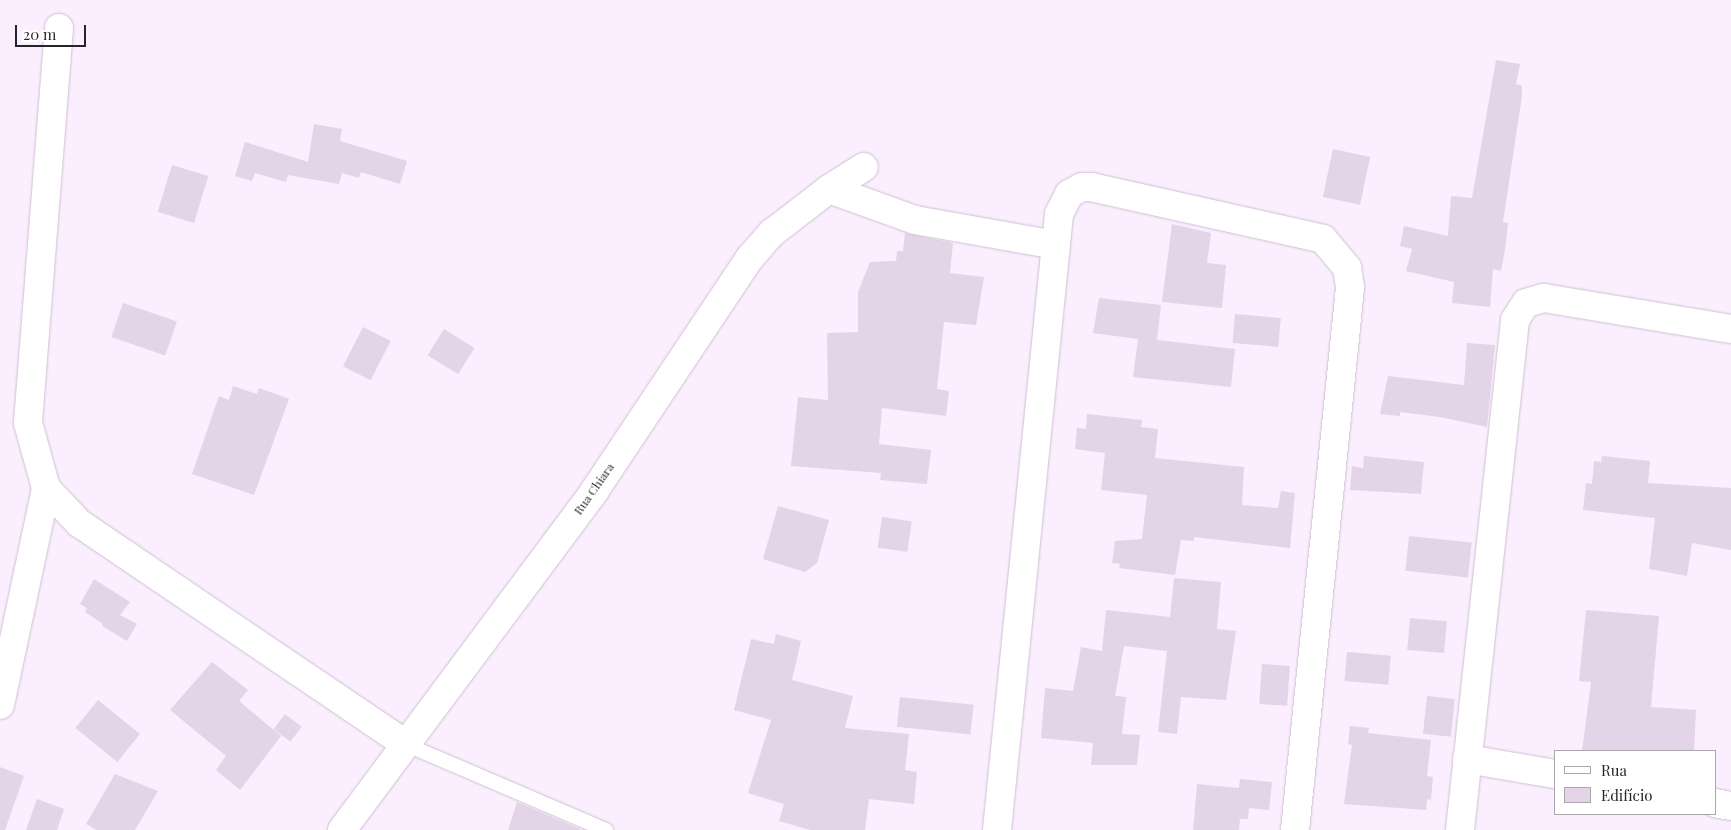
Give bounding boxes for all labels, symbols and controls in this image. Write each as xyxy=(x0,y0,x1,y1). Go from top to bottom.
scale bar xyxy=(18,15,89,47)
text: 20 m xyxy=(23,24,56,44)
street label: Rua Chiara xyxy=(571,460,617,518)
legend xyxy=(1554,750,1716,815)
text: Rua xyxy=(1601,760,1627,780)
text: Edifício xyxy=(1601,785,1653,805)

